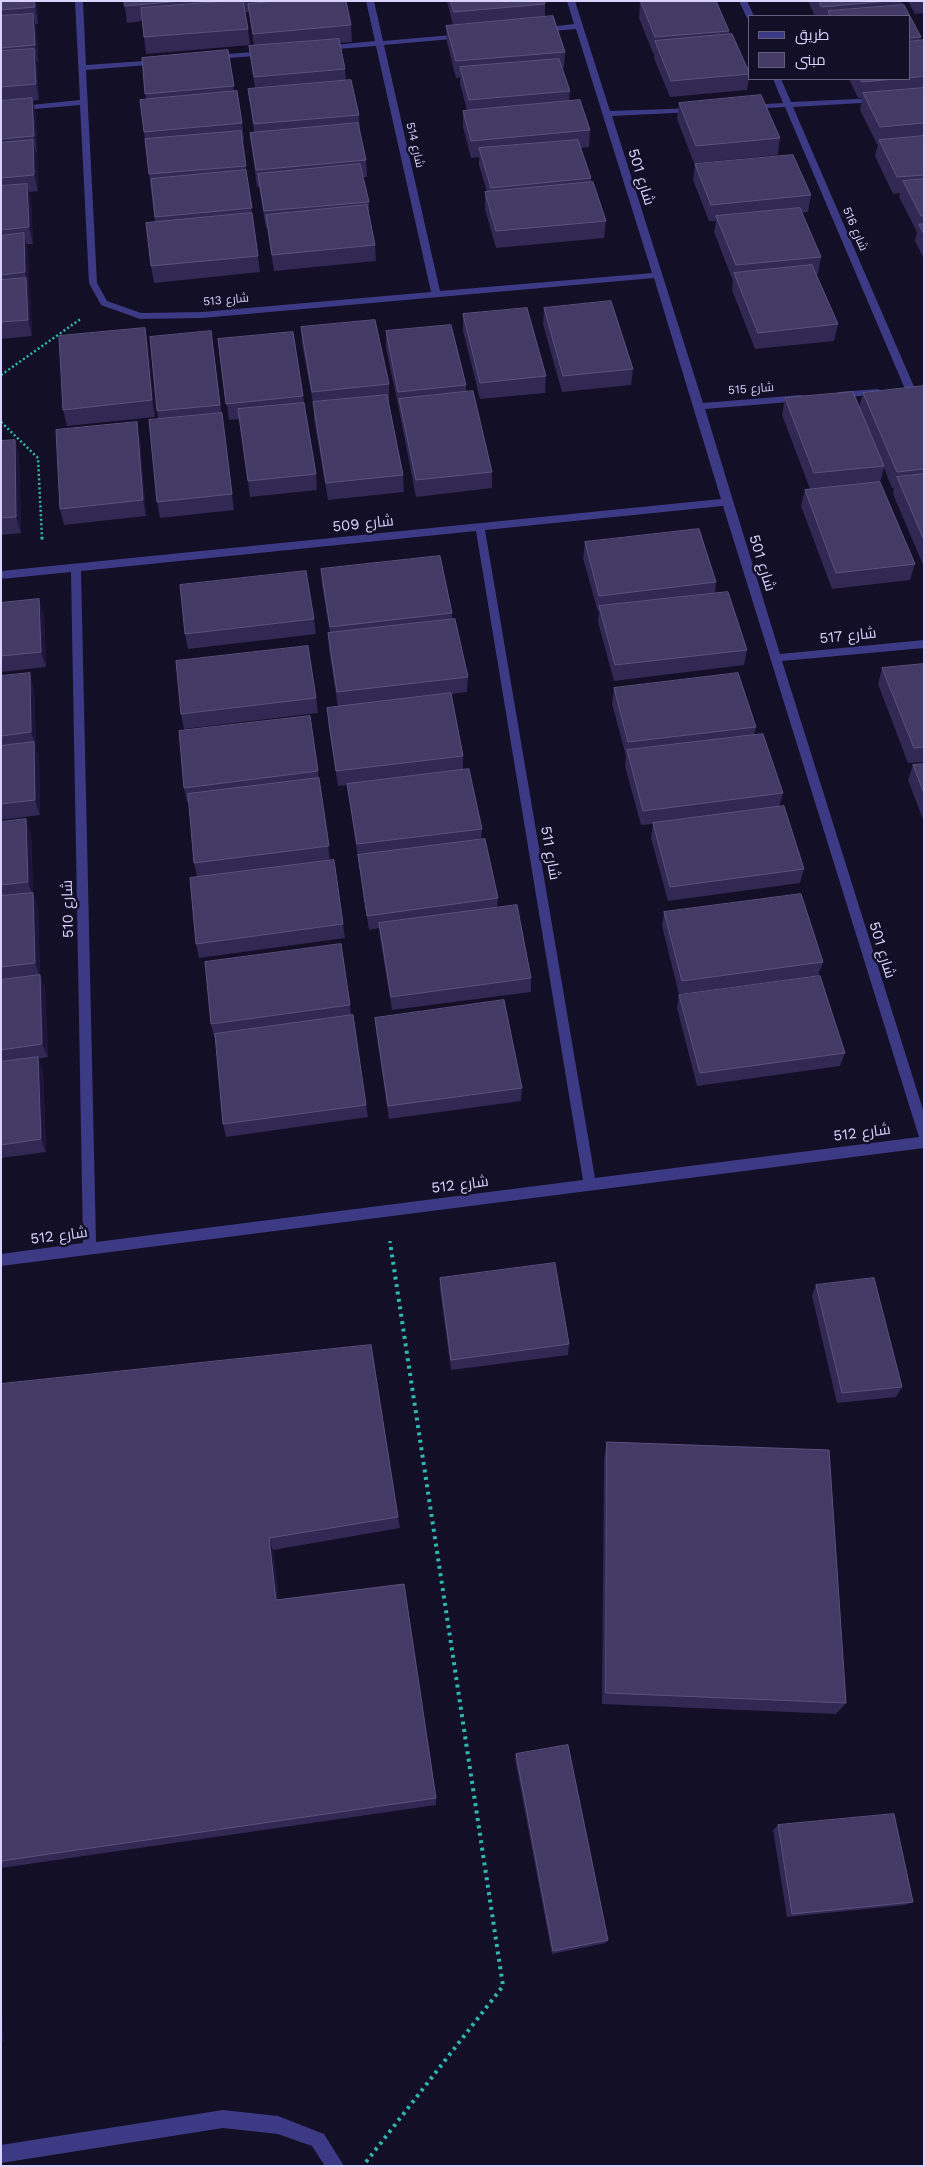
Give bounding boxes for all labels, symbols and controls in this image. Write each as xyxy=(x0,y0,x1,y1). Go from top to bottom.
legend xyxy=(748,15,910,80)
text: طريق xyxy=(795,26,829,44)
text: مبنى xyxy=(795,51,826,69)
street label: شارع 514 xyxy=(403,121,427,169)
street label: شارع 501 xyxy=(624,147,658,207)
street label: شارع 516 xyxy=(839,205,871,253)
street label: شارع 513 xyxy=(202,291,250,309)
street label: شارع 515 xyxy=(728,380,774,398)
street label: شارع 509 xyxy=(331,512,395,536)
street label: شارع 501 xyxy=(745,533,779,593)
street label: شارع 517 xyxy=(819,624,877,648)
street label: شارع 511 xyxy=(536,825,564,881)
street label: شارع 510 xyxy=(58,880,78,938)
street label: شارع 501 xyxy=(865,920,899,980)
street label: شارع 512 xyxy=(832,1121,892,1145)
street label: شارع 512 xyxy=(430,1173,490,1197)
street label: شارع 512 xyxy=(29,1224,89,1248)

